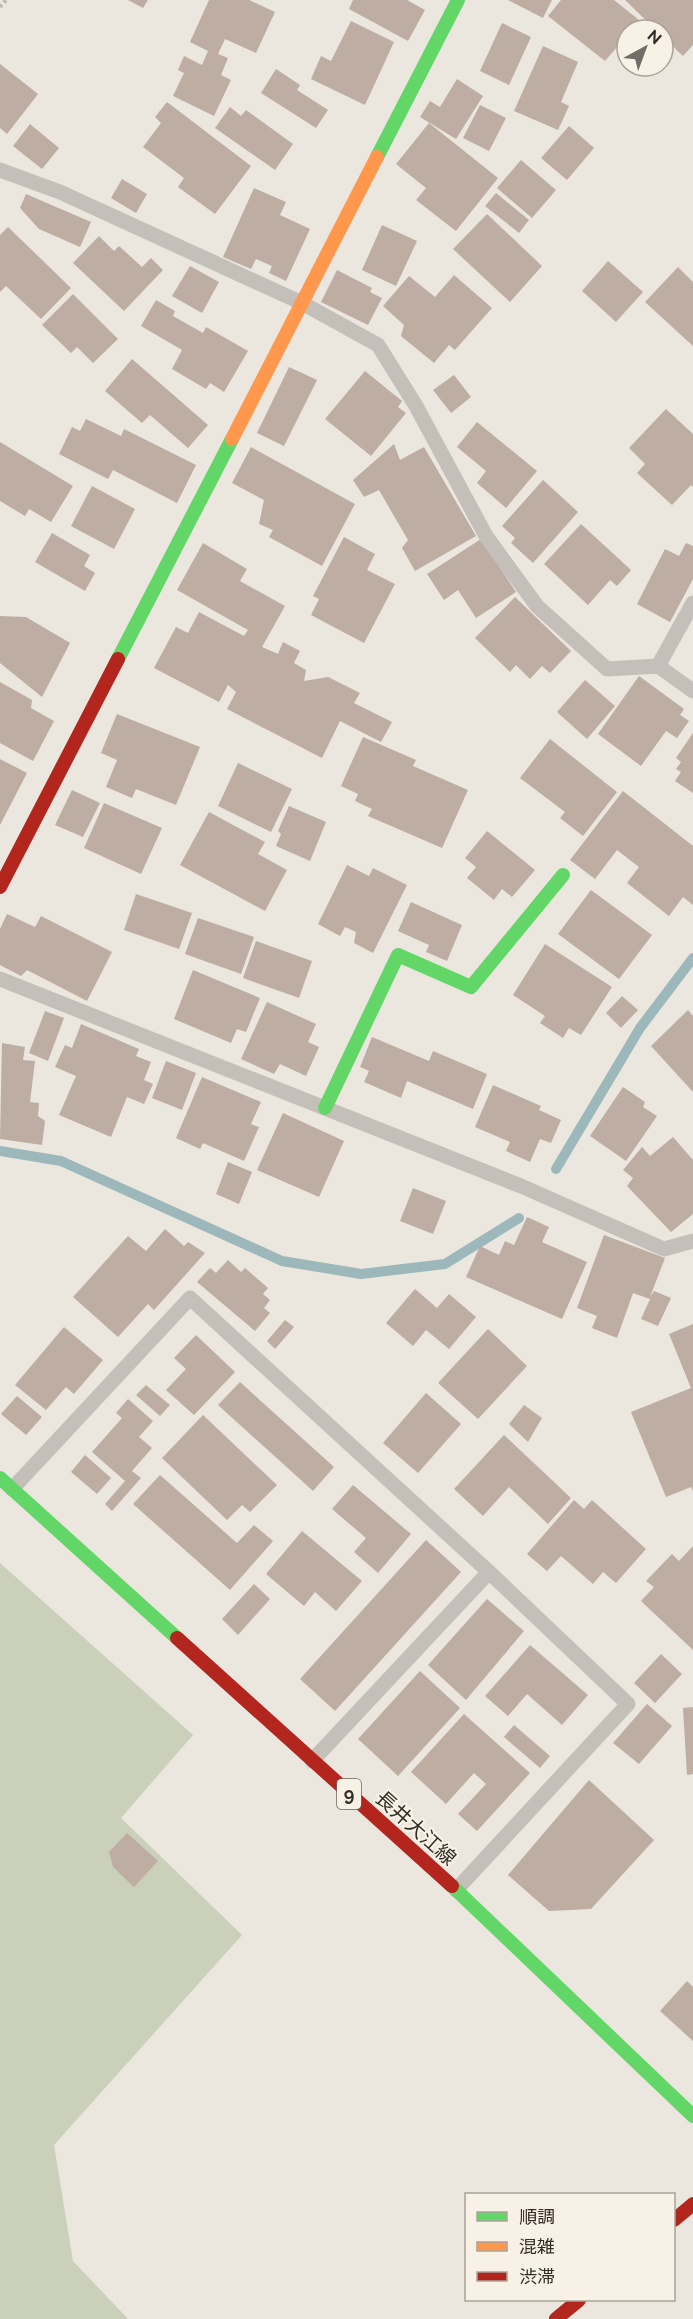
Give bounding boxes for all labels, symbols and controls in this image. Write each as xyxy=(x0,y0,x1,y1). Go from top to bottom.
north arrow xyxy=(615,18,675,78)
text: N xyxy=(644,26,665,48)
road number: 9 xyxy=(337,1779,361,1809)
street label: 長井大江線 xyxy=(371,1786,461,1870)
legend xyxy=(465,2193,675,2301)
text: 順調 xyxy=(519,2206,555,2227)
text: 混雑 xyxy=(519,2236,555,2257)
text: 渋滞 xyxy=(519,2266,555,2287)

